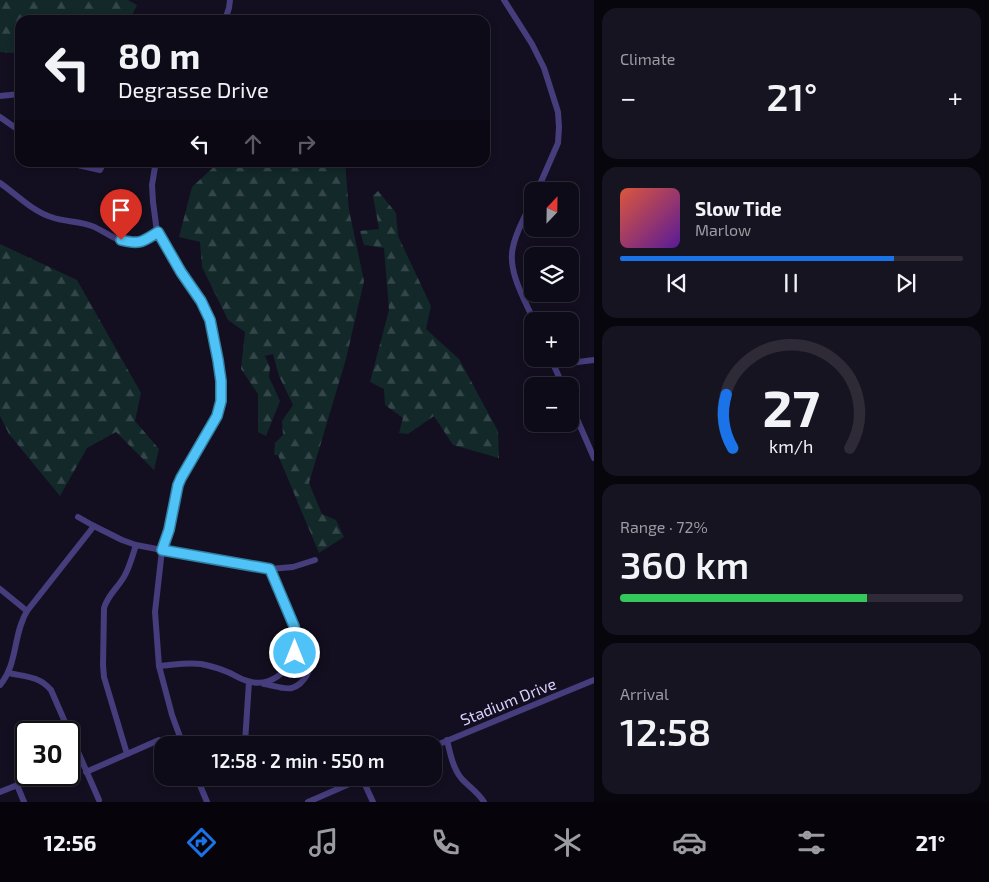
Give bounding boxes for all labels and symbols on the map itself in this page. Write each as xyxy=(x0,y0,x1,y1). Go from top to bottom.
north arrow xyxy=(524,182,579,238)
pin xyxy=(100,189,142,240)
position arrow xyxy=(268,626,320,678)
street label: Stadium Drive xyxy=(457,673,559,729)
speed limit sign: 30 xyxy=(15,721,80,786)

